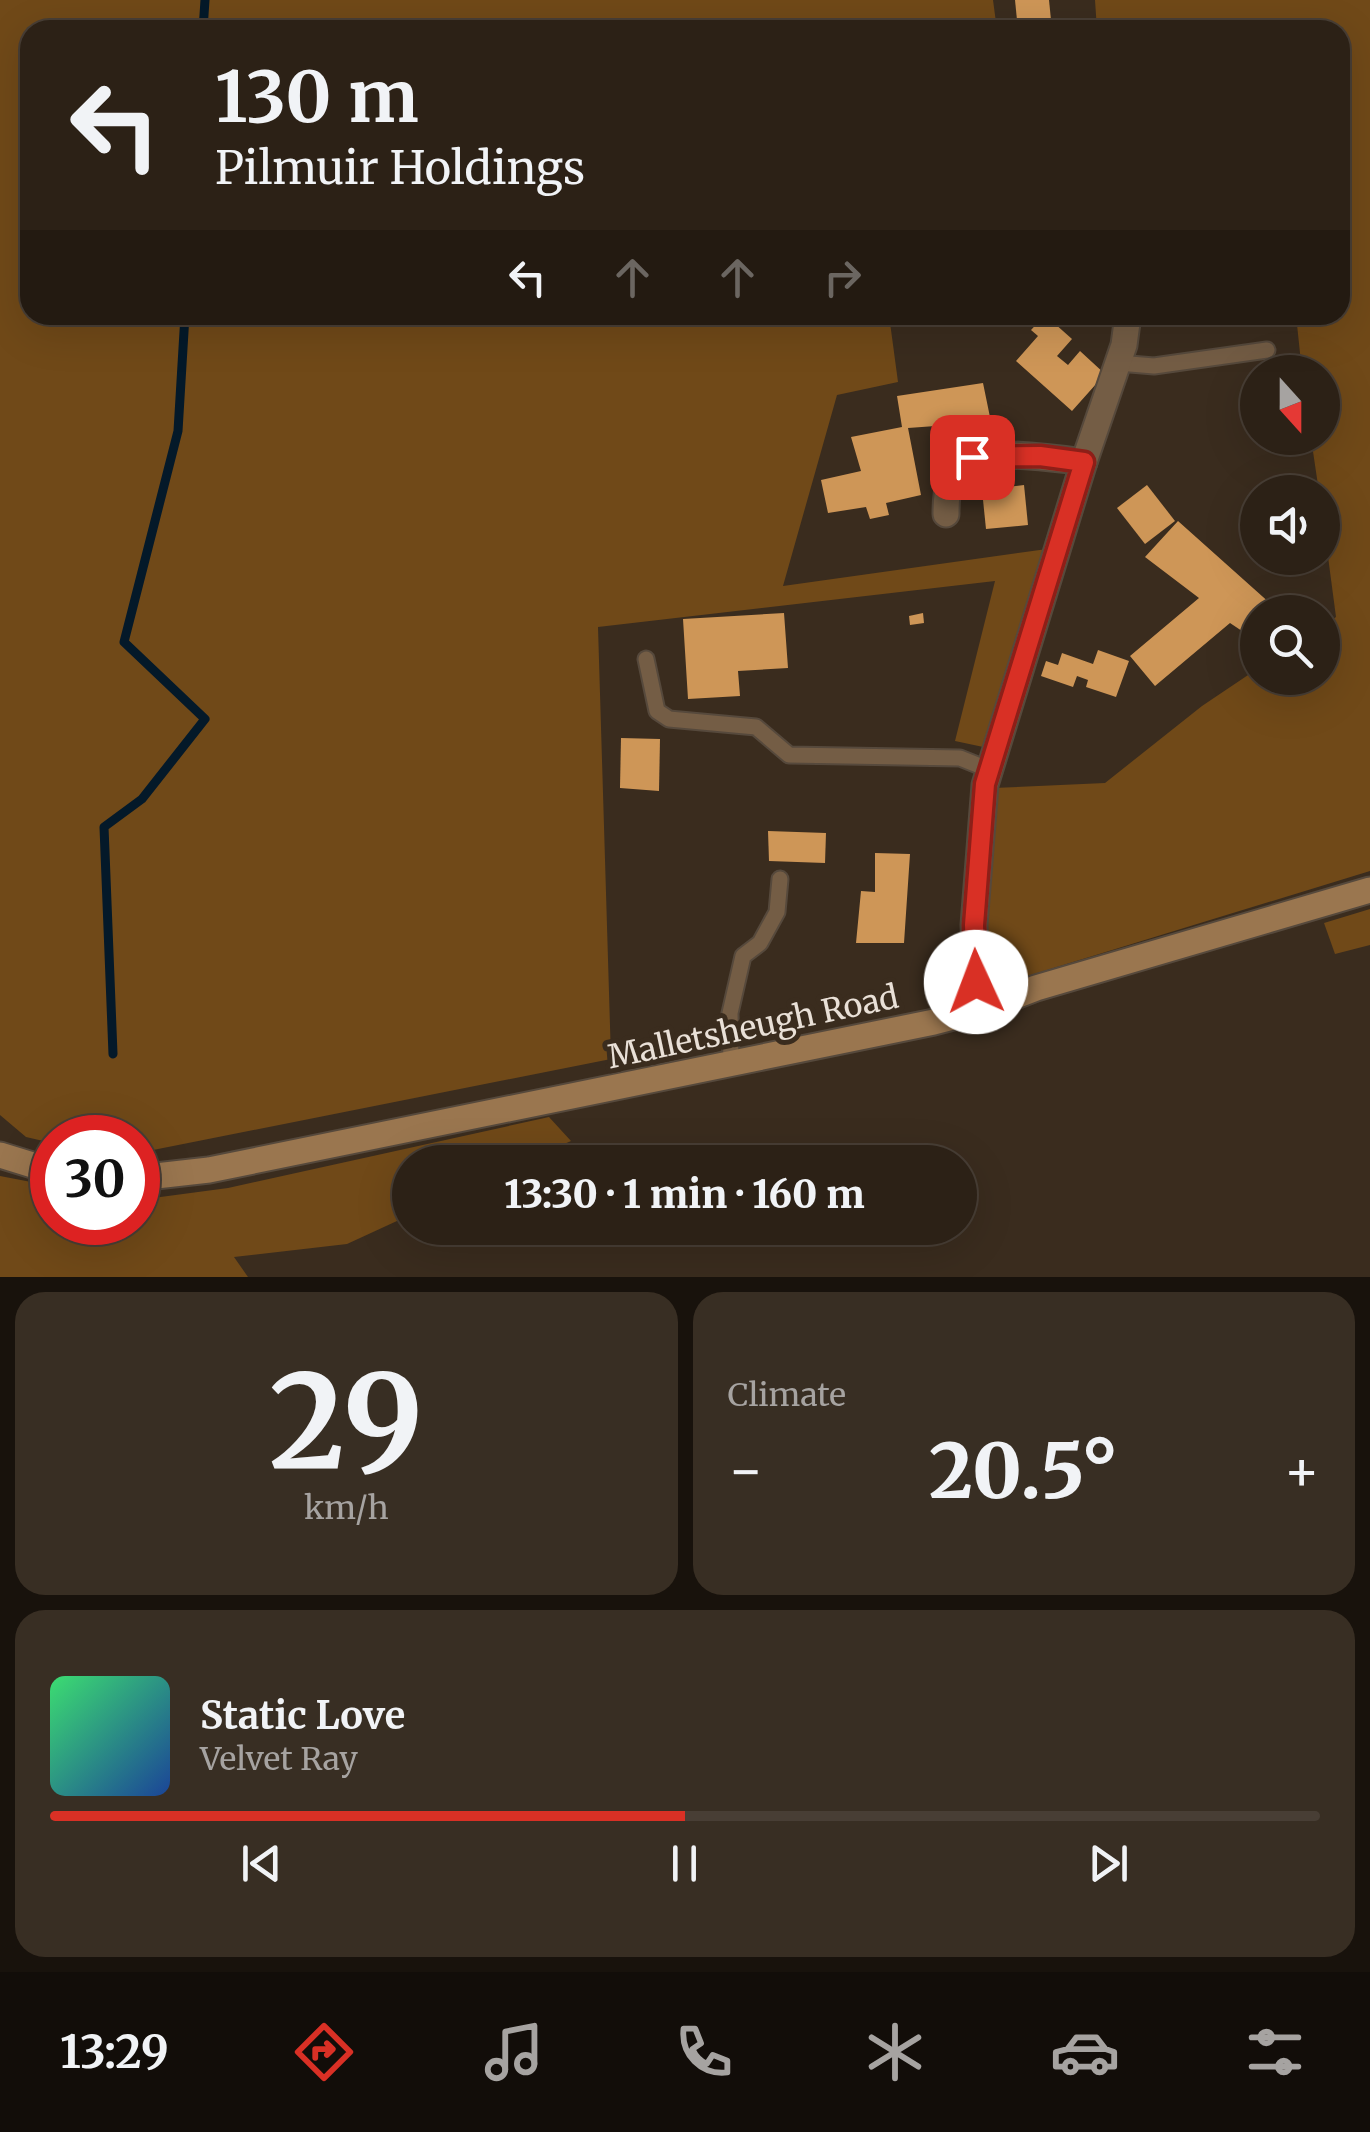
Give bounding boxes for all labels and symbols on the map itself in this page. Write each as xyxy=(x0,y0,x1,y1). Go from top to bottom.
north arrow xyxy=(1240,355,1340,455)
pin xyxy=(930,415,1015,500)
position arrow xyxy=(924,930,1028,1034)
street label: Malletsheugh Road xyxy=(604,977,902,1077)
speed limit sign: 30 xyxy=(30,1115,160,1245)

